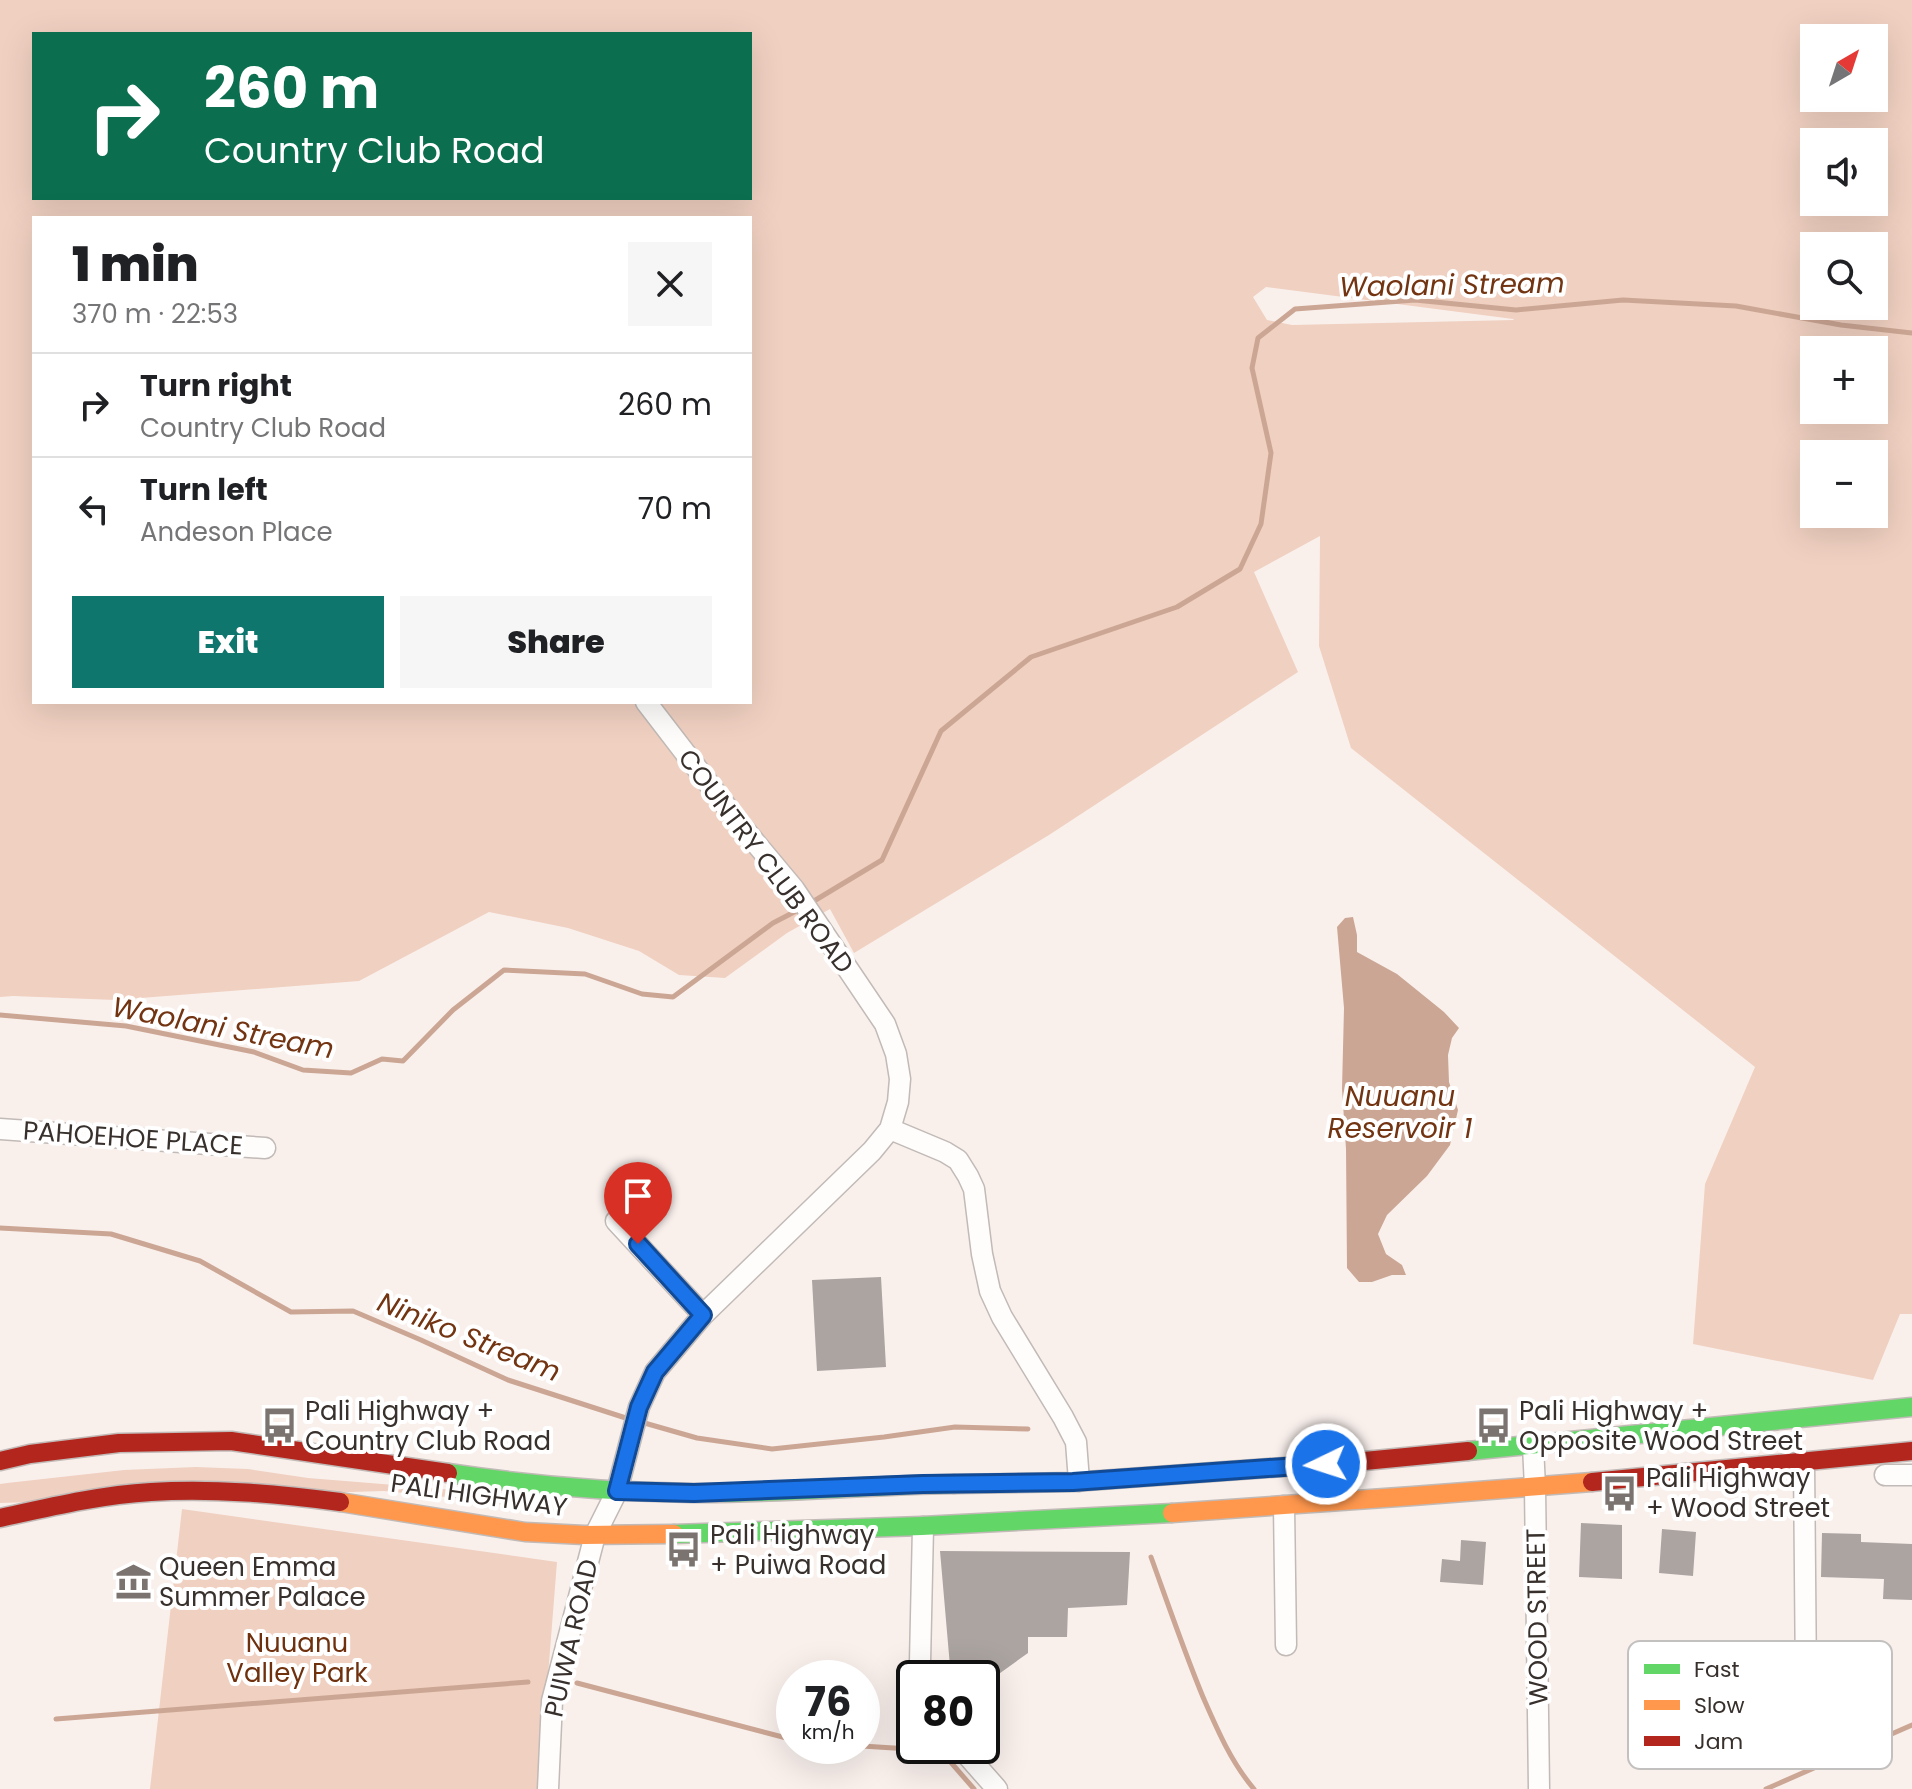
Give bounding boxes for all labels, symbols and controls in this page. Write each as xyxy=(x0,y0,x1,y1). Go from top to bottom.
north arrow xyxy=(1800,24,1888,112)
map controls xyxy=(1800,24,1888,528)
text: 260 m xyxy=(204,49,379,128)
icon: right xyxy=(72,64,176,168)
text: Country Club Road xyxy=(204,125,545,176)
button: sound xyxy=(1800,128,1888,216)
text: 1 min xyxy=(72,231,199,298)
button: search xyxy=(1800,232,1888,320)
button: close xyxy=(628,242,712,326)
water label: Waolani Stream xyxy=(1339,264,1565,306)
text: 370 m · 22:53 xyxy=(72,296,238,332)
button: + xyxy=(1800,336,1888,424)
text: Turn right xyxy=(140,364,292,407)
icon: right xyxy=(72,383,116,427)
text: 260 m xyxy=(618,383,712,426)
text: Country Club Road xyxy=(140,410,386,446)
button: − xyxy=(1800,440,1888,528)
text: Turn left xyxy=(140,468,268,511)
icon: left xyxy=(72,487,116,531)
text: 70 m xyxy=(638,487,712,530)
text: Andeson Place xyxy=(140,514,333,550)
button: Exit xyxy=(72,596,384,688)
button: Share xyxy=(400,596,712,688)
street label: COUNTRY CLUB ROAD xyxy=(670,741,862,981)
water label: Waolani Stream xyxy=(109,987,337,1069)
water label: Nuuanu Reservoir 1 xyxy=(1327,1077,1473,1148)
street label: PAHOEHOE PLACE xyxy=(22,1112,244,1164)
pin xyxy=(604,1162,672,1244)
icon: arrive xyxy=(616,1174,660,1218)
water label: Niniko Stream xyxy=(372,1283,566,1391)
place label: Pali Highway + Country Club Road xyxy=(305,1393,551,1459)
place label: Pali Highway + Opposite Wood Street xyxy=(1519,1393,1803,1459)
bus stop icon: Pali Highway + Country Club Road xyxy=(260,1407,298,1445)
bus stop icon: Pali Highway + Opposite Wood Street xyxy=(1474,1407,1512,1445)
position arrow xyxy=(1284,1422,1368,1506)
place label: Pali Highway + Wood Street xyxy=(1646,1460,1830,1526)
street label: PALI HIGHWAY xyxy=(388,1465,570,1525)
bus stop icon: Pali Highway + Wood Street xyxy=(1601,1474,1639,1512)
place label: Pali Highway + Puiwa Road xyxy=(710,1517,886,1583)
street label: WOOD STREET xyxy=(1517,1528,1557,1706)
bus stop icon: Pali Highway + Puiwa Road xyxy=(665,1531,703,1569)
place label: Queen Emma Summer Palace xyxy=(159,1549,366,1615)
street label: PUIWA ROAD xyxy=(535,1556,607,1720)
museum icon: Queen Emma Summer Palace xyxy=(114,1563,152,1601)
park label: Nuuanu Valley Park xyxy=(226,1625,368,1691)
legend xyxy=(1628,1641,1892,1769)
text: Fast xyxy=(1694,1654,1739,1685)
speed limit sign: 80 xyxy=(896,1660,1000,1764)
text: 76 xyxy=(805,1674,851,1730)
text: Slow xyxy=(1694,1690,1744,1721)
text: km/h xyxy=(801,1718,855,1746)
text: Jam xyxy=(1694,1726,1743,1757)

